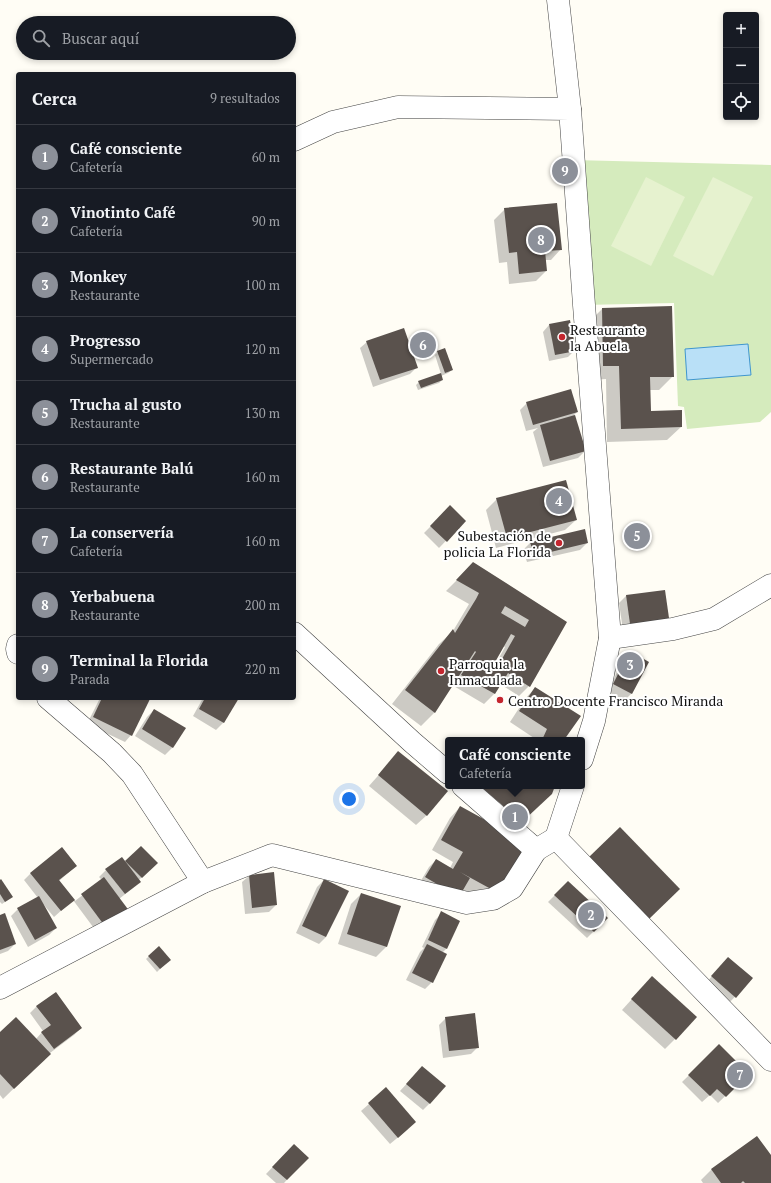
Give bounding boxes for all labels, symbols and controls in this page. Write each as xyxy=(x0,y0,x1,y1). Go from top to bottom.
map controls xyxy=(723,12,759,120)
button: + xyxy=(723,12,759,48)
search box xyxy=(16,16,296,60)
icon: search xyxy=(30,27,52,49)
text: Buscar aquí xyxy=(62,28,139,48)
button: − xyxy=(723,48,759,84)
button: locate xyxy=(723,84,759,120)
text: Cerca xyxy=(32,87,77,110)
text: 9 resultados xyxy=(210,89,280,107)
text: Café consciente xyxy=(70,138,182,158)
text: 1 xyxy=(41,148,49,166)
text: 60 m xyxy=(252,148,280,166)
pin: 9 xyxy=(552,156,578,186)
text: Cafetería xyxy=(70,158,123,176)
text: Vinotinto Café xyxy=(70,202,176,222)
text: 2 xyxy=(41,212,49,230)
text: 90 m xyxy=(252,212,280,230)
text: Cafetería xyxy=(70,222,123,240)
pin: 8 xyxy=(528,225,554,255)
text: Monkey xyxy=(70,266,127,286)
text: 3 xyxy=(41,276,49,294)
text: 100 m xyxy=(245,276,280,294)
text: Restaurante xyxy=(70,286,140,304)
place label: Restaurante la Abuela xyxy=(570,320,645,355)
text: Progresso xyxy=(70,330,140,350)
pin: 6 xyxy=(410,330,436,360)
marker: Restaurante la Abuela xyxy=(557,332,567,342)
text: 4 xyxy=(41,340,49,358)
text: 120 m xyxy=(245,340,280,358)
text: Supermercado xyxy=(70,350,153,368)
text: Trucha al gusto xyxy=(70,394,181,414)
text: 5 xyxy=(41,404,49,422)
text: 130 m xyxy=(245,404,280,422)
text: Restaurante xyxy=(70,414,140,432)
text: Restaurante Balú xyxy=(70,458,194,478)
text: 6 xyxy=(41,468,49,486)
text: 160 m xyxy=(245,468,280,486)
text: Restaurante xyxy=(70,478,140,496)
pin: 4 xyxy=(546,486,572,516)
pin: 5 xyxy=(624,521,650,551)
text: La conservería xyxy=(70,522,174,542)
place label: Subestación de policia La Florida xyxy=(444,526,551,561)
text: 7 xyxy=(41,532,49,550)
text: 160 m xyxy=(245,532,280,550)
marker: Subestación de policia La Florida xyxy=(554,538,564,548)
text: Cafetería xyxy=(70,542,123,560)
text: Yerbabuena xyxy=(70,586,155,606)
text: 8 xyxy=(41,596,49,614)
text: 200 m xyxy=(245,596,280,614)
text: Restaurante xyxy=(70,606,140,624)
text: Terminal la Florida xyxy=(70,650,208,670)
pin: 3 xyxy=(617,650,643,680)
place label: Parroquia la Inmaculada xyxy=(449,654,525,689)
text: 9 xyxy=(41,660,49,678)
text: 220 m xyxy=(245,660,280,678)
marker: Parroquia la Inmaculada xyxy=(436,666,446,676)
text: Parada xyxy=(70,670,110,688)
place label: Centro Docente Francisco Miranda xyxy=(508,691,723,710)
marker: Centro Docente Francisco Miranda xyxy=(495,695,505,705)
popup xyxy=(445,737,585,789)
text: Café consciente xyxy=(459,744,571,764)
text: Cafetería xyxy=(459,764,512,782)
your location xyxy=(339,789,359,809)
pin: 1 xyxy=(502,802,528,832)
pin: 2 xyxy=(578,900,604,930)
pin: 7 xyxy=(727,1060,753,1090)

